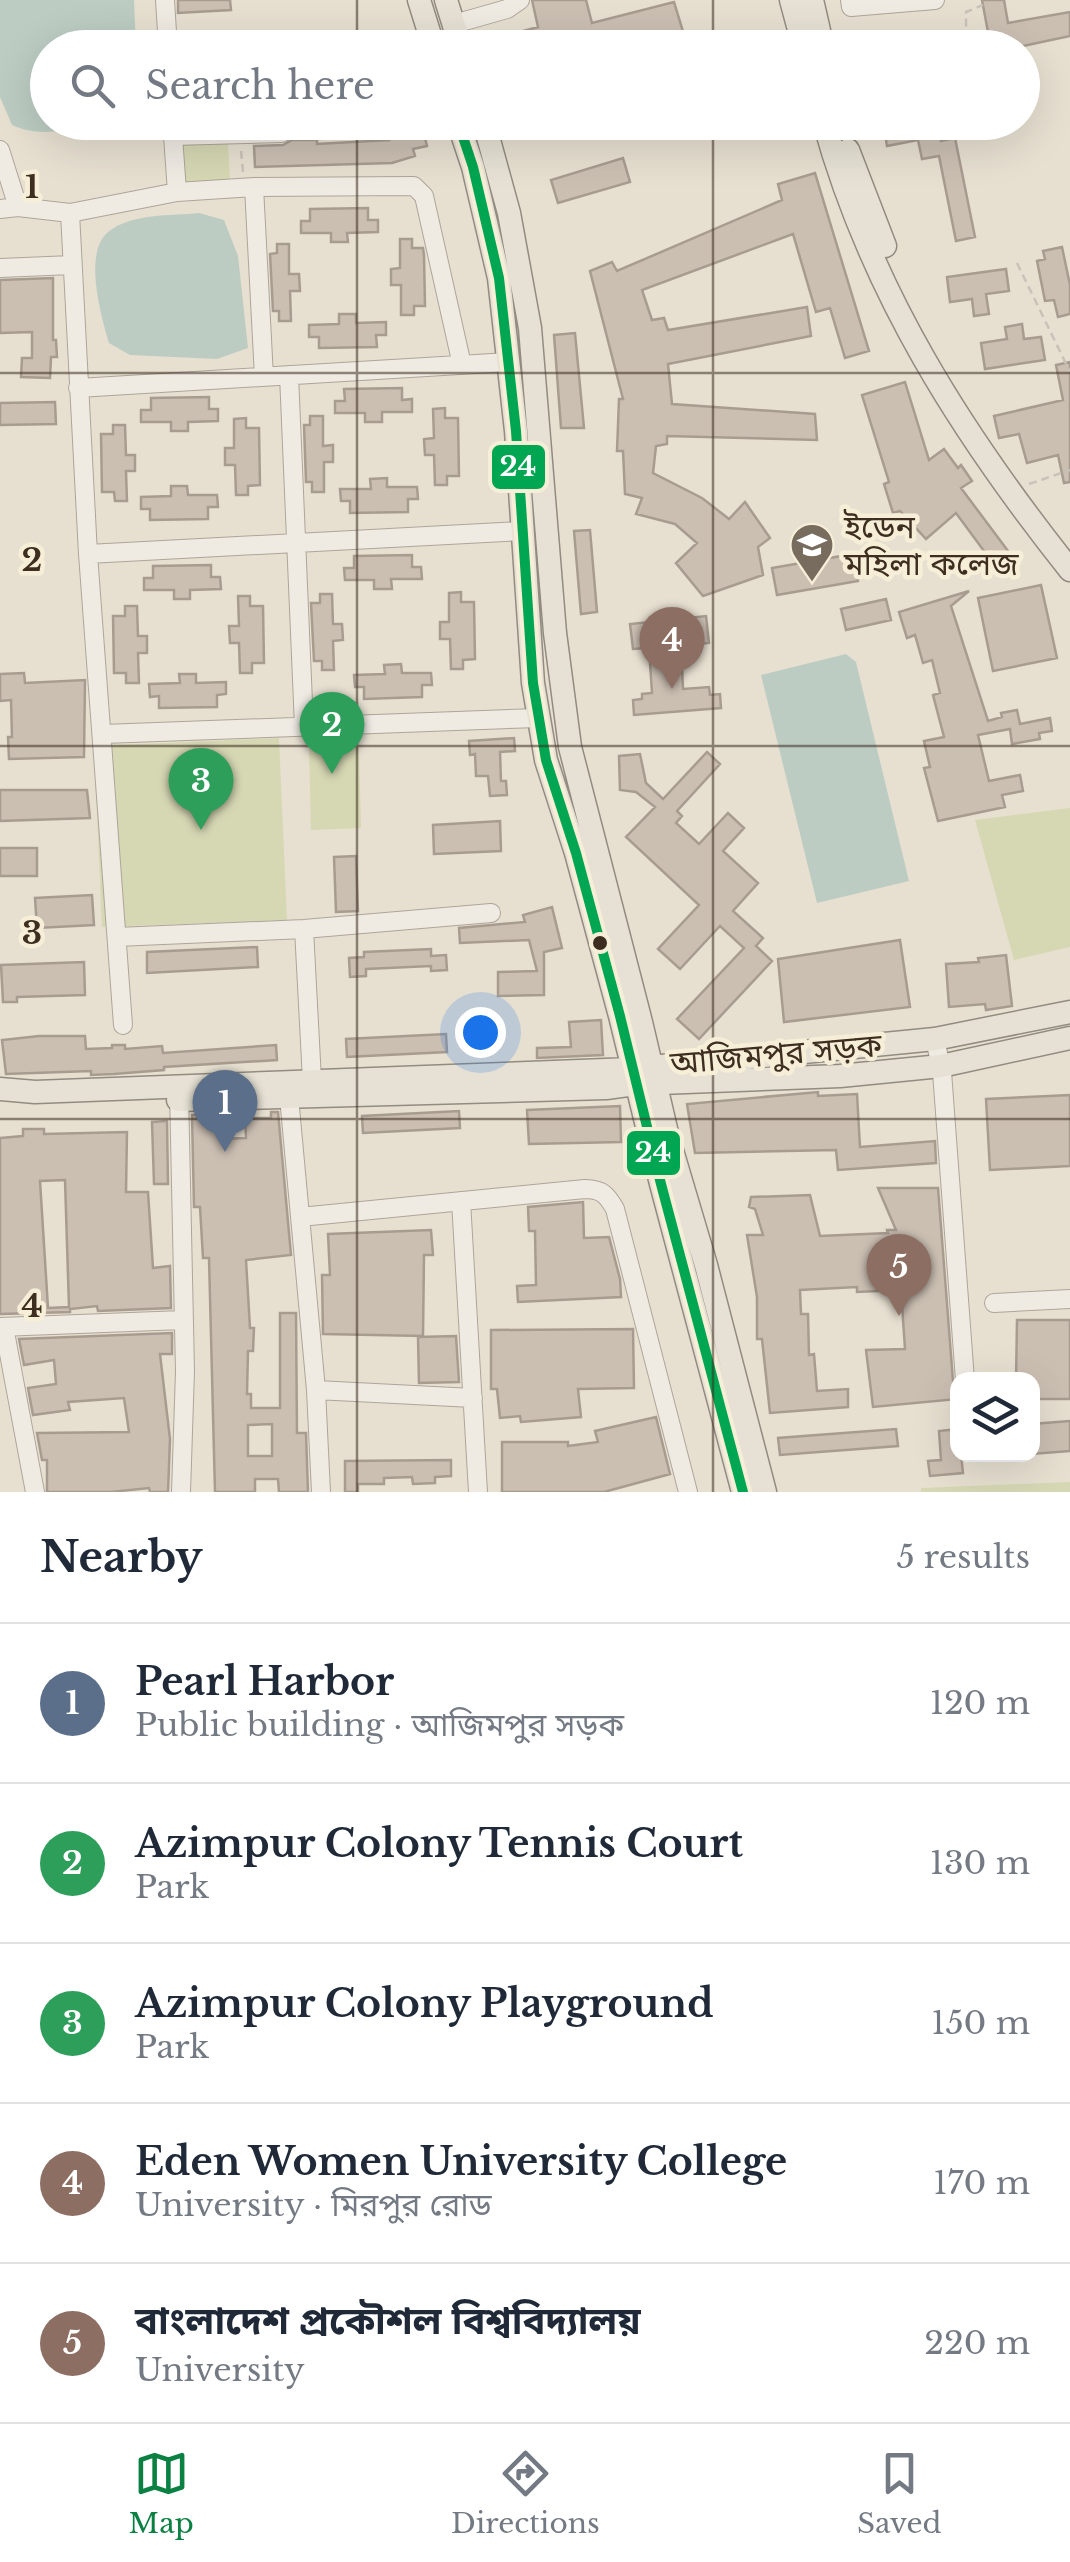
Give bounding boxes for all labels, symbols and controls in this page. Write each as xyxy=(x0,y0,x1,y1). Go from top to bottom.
search box xyxy=(30,30,1040,140)
icon: search xyxy=(65,58,120,113)
text: Search here xyxy=(145,62,375,109)
text: 1 xyxy=(25,167,39,207)
line badge: 24 xyxy=(490,443,547,491)
text: 24 xyxy=(500,449,536,484)
place label: ইডেন মহিলা কলেজ xyxy=(843,507,1019,584)
school or university icon: ইডেন মহিলা কলেজ xyxy=(789,522,835,583)
text: 2 xyxy=(22,540,42,580)
pin: 4 xyxy=(640,606,704,689)
pin: 2 xyxy=(300,692,364,774)
pin: 3 xyxy=(168,748,234,830)
text: 3 xyxy=(22,913,42,953)
unlabelled marker xyxy=(590,933,610,953)
your location xyxy=(455,1007,506,1058)
street label: আজিমপুর সড়ক xyxy=(667,1025,885,1083)
pin: 1 xyxy=(192,1070,258,1152)
line badge: 24 xyxy=(625,1129,682,1177)
text: 24 xyxy=(635,1135,671,1170)
pin: 5 xyxy=(866,1234,932,1316)
text: 4 xyxy=(21,1286,43,1326)
map controls xyxy=(950,1372,1040,1462)
button: layers xyxy=(950,1372,1040,1462)
text: Nearby xyxy=(40,1531,203,1583)
text: 5 results xyxy=(896,1537,1030,1577)
text: Pearl Harbor xyxy=(135,1658,394,1705)
text: 1 xyxy=(66,1683,79,1723)
text: 120 m xyxy=(930,1683,1030,1723)
text: Public building · আজিমপুর সড়ক xyxy=(135,1705,624,1745)
text: Azimpur Colony Tennis Court xyxy=(135,1820,743,1867)
text: 2 xyxy=(62,1843,83,1883)
text: 130 m xyxy=(930,1843,1030,1883)
text: Park xyxy=(135,1867,209,1907)
text: Azimpur Colony Playground xyxy=(135,1980,714,2027)
text: 3 xyxy=(62,2003,83,2043)
text: 150 m xyxy=(931,2003,1030,2043)
text: Park xyxy=(135,2027,209,2067)
text: Eden Women University College xyxy=(135,2138,787,2185)
text: 4 xyxy=(62,2163,83,2203)
text: 170 m xyxy=(933,2163,1030,2203)
text: University · মিরপুর রোড xyxy=(135,2185,492,2225)
text: বাংলাদেশ প্রকৌশল বিশ্ববিদ্যালয় xyxy=(135,2297,641,2344)
text: 5 xyxy=(63,2323,82,2363)
text: 220 m xyxy=(924,2323,1030,2363)
text: University xyxy=(135,2350,305,2390)
tab: Map xyxy=(129,2446,194,2541)
tab: Directions xyxy=(451,2446,600,2541)
tab: Saved xyxy=(857,2446,941,2541)

